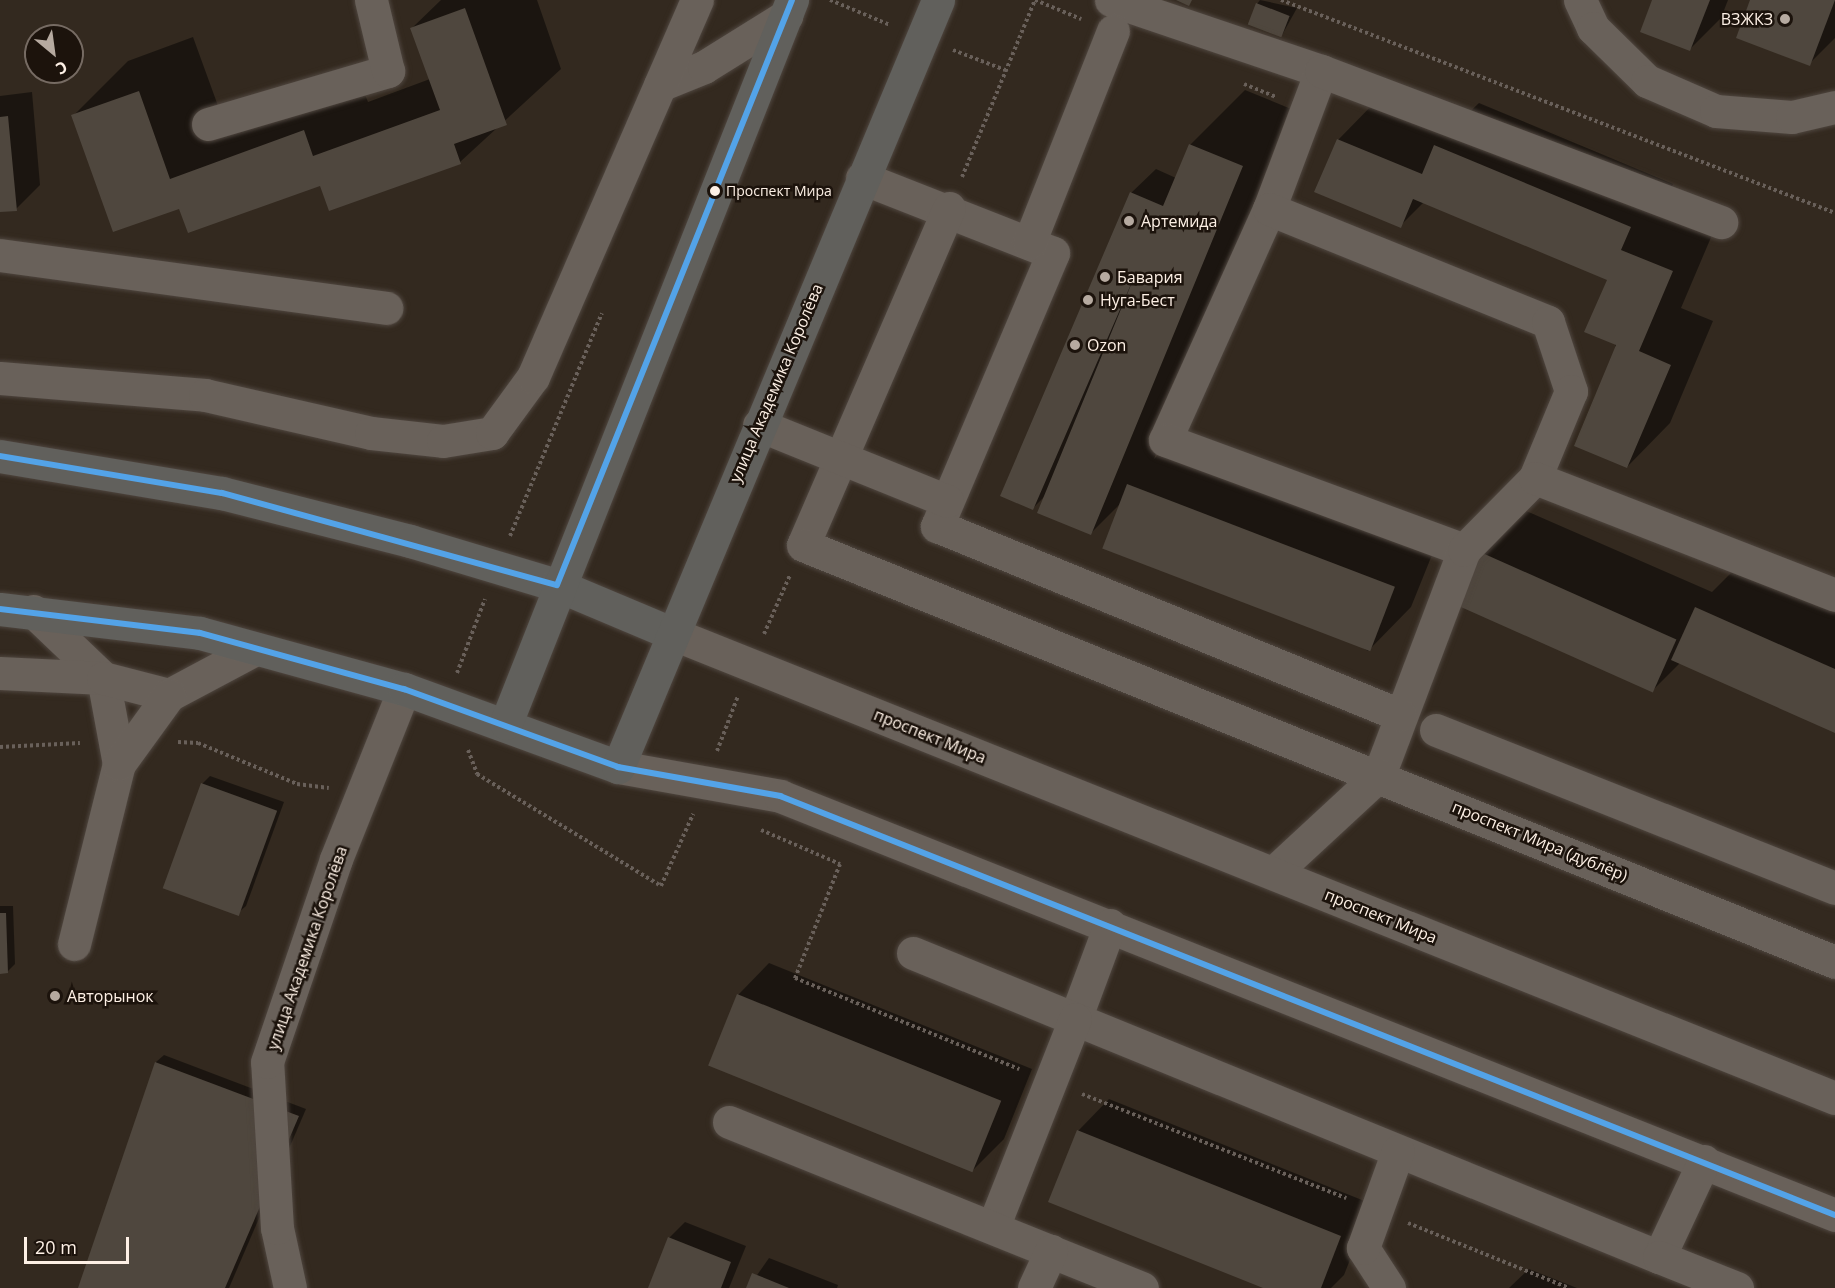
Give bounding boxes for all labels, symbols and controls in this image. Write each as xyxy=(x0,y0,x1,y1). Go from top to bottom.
place label: ВЗЖКЗ xyxy=(1721,9,1773,29)
marker: ВЗЖКЗ xyxy=(1778,12,1792,26)
north arrow xyxy=(24,24,84,84)
text: С xyxy=(52,56,72,80)
place label: Проспект Мира xyxy=(726,183,832,199)
marker: Проспект Мира xyxy=(709,185,721,197)
place label: Артемида xyxy=(1141,211,1217,231)
marker: Артемида xyxy=(1122,214,1136,228)
place label: Бавария xyxy=(1117,267,1183,287)
marker: Бавария xyxy=(1098,270,1112,284)
street label: улица Академика Королёва xyxy=(725,281,827,485)
place label: Нуга-Бест xyxy=(1100,290,1175,310)
marker: Нуга-Бест xyxy=(1081,293,1095,307)
place label: Ozon xyxy=(1087,335,1126,355)
marker: Ozon xyxy=(1068,338,1082,352)
street label: проспект Мира xyxy=(871,705,989,767)
street label: проспект Мира (дублёр) xyxy=(1450,797,1630,885)
street label: улица Академика Королёва xyxy=(263,844,351,1052)
street label: проспект Мира xyxy=(1322,885,1440,947)
place label: Авторынок xyxy=(67,986,154,1006)
marker: Авторынок xyxy=(48,989,62,1003)
scale bar xyxy=(27,1225,132,1263)
text: 20 m xyxy=(35,1235,77,1259)

